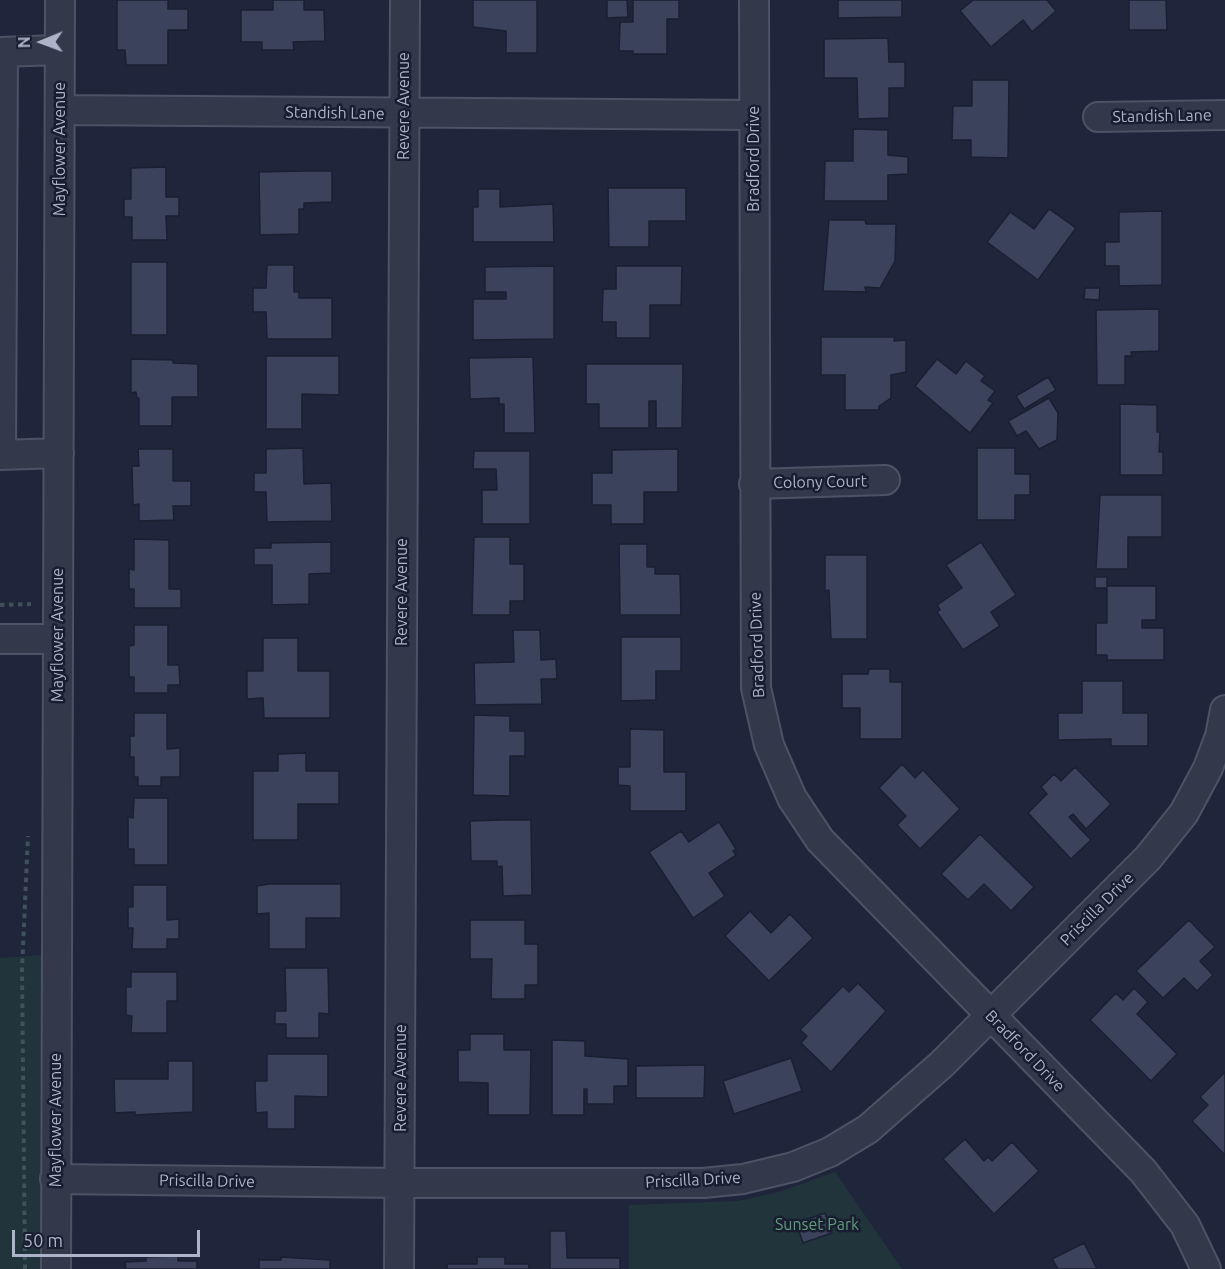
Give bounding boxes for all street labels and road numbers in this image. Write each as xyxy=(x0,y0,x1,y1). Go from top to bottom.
street label: Revere Avenue xyxy=(394,52,414,160)
street label: Mayflower Avenue xyxy=(50,82,70,216)
street label: Standish Lane xyxy=(285,103,385,123)
street label: Bradford Drive xyxy=(744,106,764,212)
street label: Standish Lane xyxy=(1112,106,1212,126)
street label: Colony Court xyxy=(773,472,867,492)
street label: Revere Avenue xyxy=(392,538,412,646)
street label: Mayflower Avenue xyxy=(48,568,68,702)
street label: Bradford Drive xyxy=(746,592,768,698)
street label: Priscilla Drive xyxy=(1056,868,1138,950)
street label: Bradford Drive xyxy=(981,1006,1069,1096)
street label: Revere Avenue xyxy=(391,1024,411,1132)
street label: Mayflower Avenue xyxy=(46,1053,66,1187)
street label: Priscilla Drive xyxy=(645,1168,741,1192)
street label: Priscilla Drive xyxy=(159,1171,255,1191)

